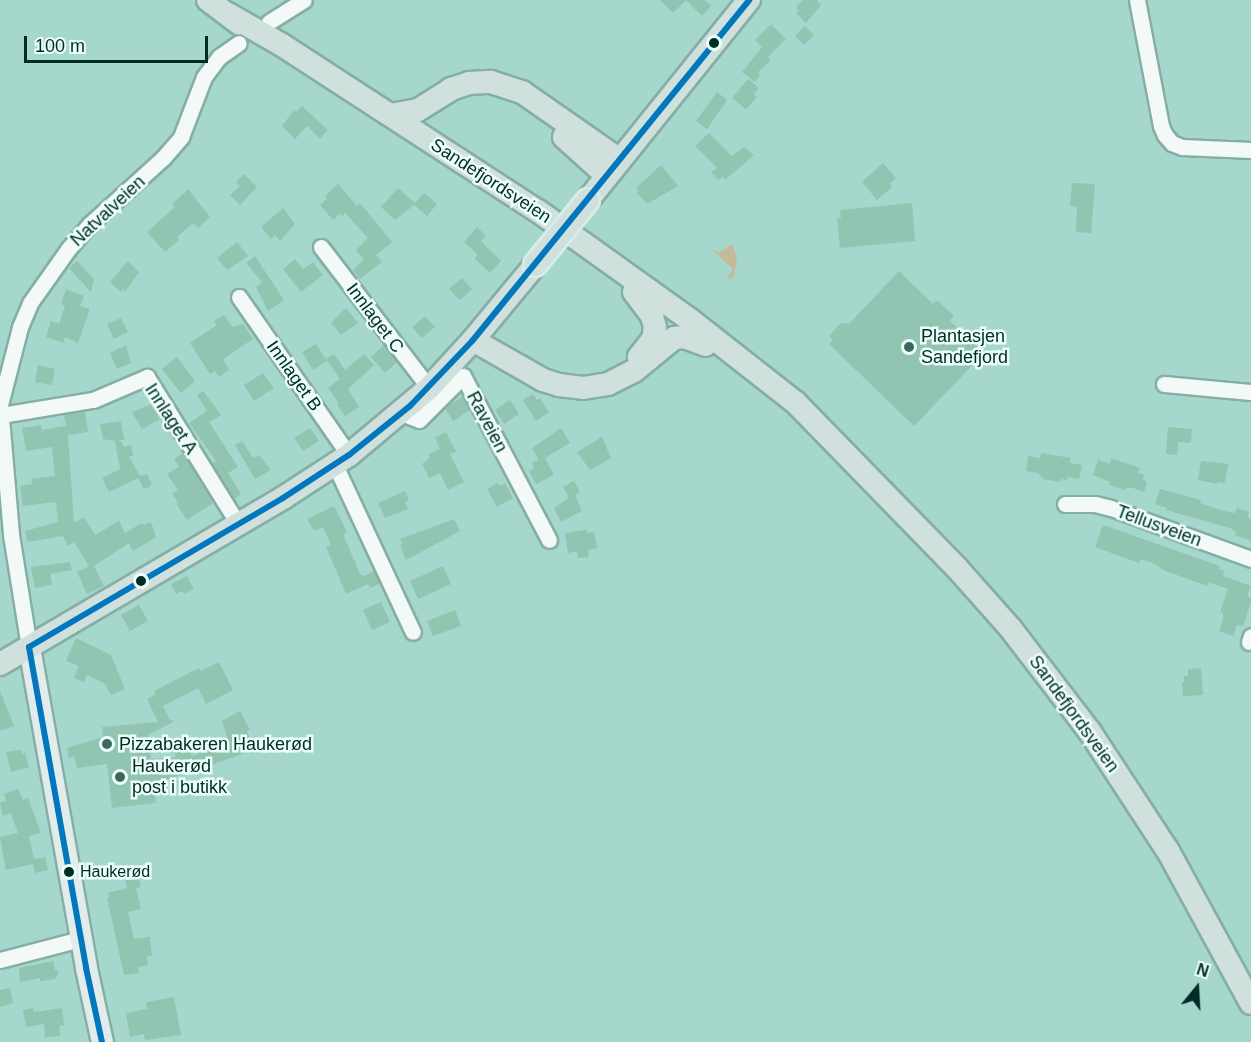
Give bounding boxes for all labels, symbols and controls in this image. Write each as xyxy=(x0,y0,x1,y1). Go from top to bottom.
scale bar xyxy=(27,24,212,62)
text: 100 m xyxy=(35,36,85,56)
unlabelled marker xyxy=(708,37,720,49)
street label: Sandefjordsveien xyxy=(427,134,555,228)
street label: Natvalveien xyxy=(66,171,150,251)
street label: Innlaget C xyxy=(342,279,408,357)
place label: Plantasjen Sandefjord xyxy=(921,326,1008,368)
street label: Innlaget B xyxy=(262,337,326,415)
marker: Plantasjen Sandefjord xyxy=(902,340,916,354)
street label: Innlaget A xyxy=(140,379,202,459)
street label: Raveien xyxy=(462,388,512,456)
street label: Tellusveien xyxy=(1113,501,1205,551)
unlabelled marker xyxy=(135,575,147,587)
street label: Sandefjordsveien xyxy=(1024,651,1124,777)
place label: Pizzabakeren Haukerød xyxy=(119,733,312,755)
marker: Pizzabakeren Haukerød xyxy=(100,737,114,751)
place label: Haukerød post i butikk xyxy=(132,756,227,798)
marker: Haukerød post i butikk xyxy=(113,770,127,784)
place label: Haukerød xyxy=(80,862,150,882)
marker: Haukerød xyxy=(63,866,75,878)
north arrow xyxy=(1167,958,1227,1018)
text: N xyxy=(1195,961,1211,980)

